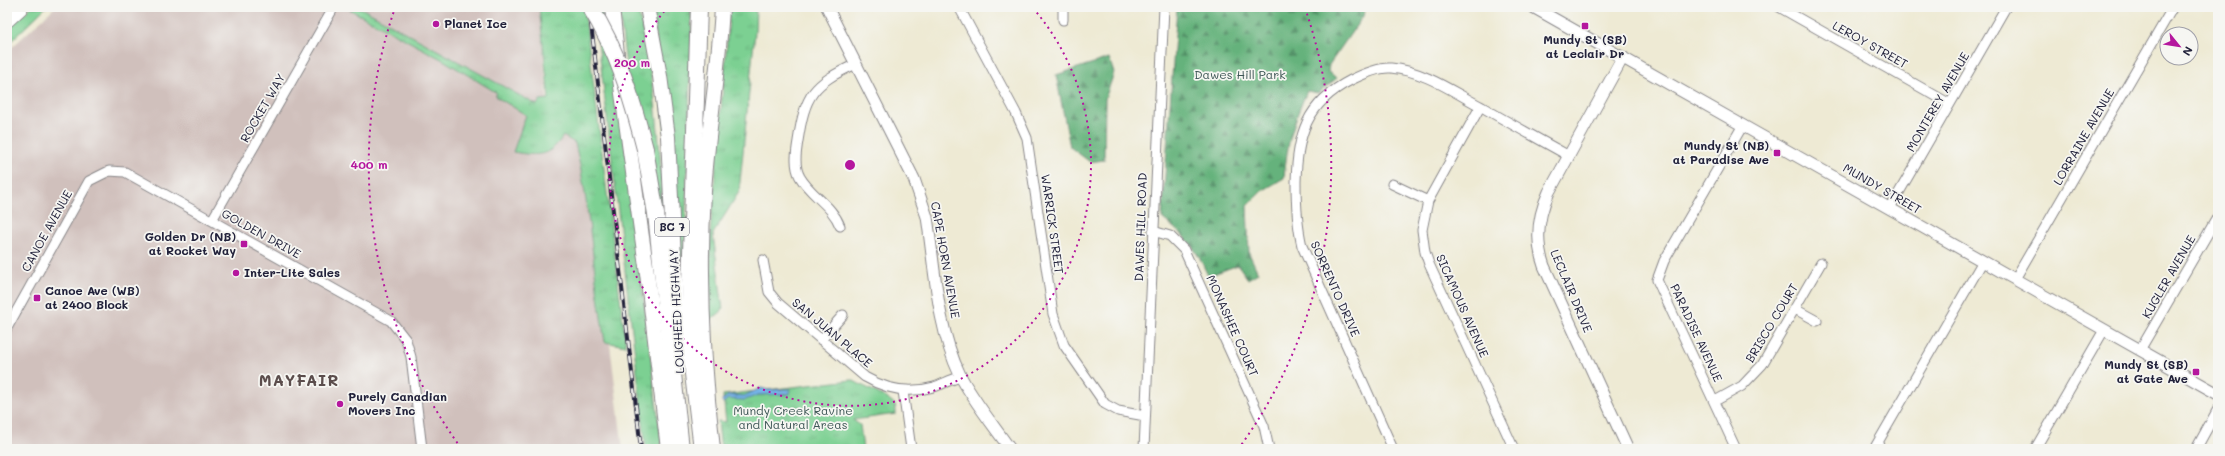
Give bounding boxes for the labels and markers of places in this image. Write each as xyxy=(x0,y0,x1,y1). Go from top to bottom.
place label: Planet Ice xyxy=(444,15,507,31)
marker: Planet Ice xyxy=(431,19,441,29)
marker: Mundy St (SB) at Leclair Dr xyxy=(1580,21,1590,31)
place label: Mundy St (SB) at Leclair Dr xyxy=(1543,31,1627,61)
place label: Mundy St (NB) at Paradise Ave xyxy=(1673,137,1769,167)
marker: Mundy St (NB) at Paradise Ave xyxy=(1772,148,1782,158)
centre of rings xyxy=(843,158,857,172)
place label: Golden Dr (NB) at Rocket Way xyxy=(145,228,236,258)
marker: Golden Dr (NB) at Rocket Way xyxy=(239,239,249,249)
place label: Inter-Lite Sales xyxy=(244,264,340,280)
marker: Inter-Lite Sales xyxy=(231,268,241,278)
place label: Canoe Ave (WB) at 2400 Block xyxy=(45,282,139,312)
marker: Canoe Ave (WB) at 2400 Block xyxy=(32,293,42,303)
place label: Mundy St (SB) at Gate Ave xyxy=(2104,356,2188,386)
marker: Mundy St (SB) at Gate Ave xyxy=(2191,367,2201,377)
place label: Purely Canadian Movers Inc xyxy=(348,388,447,418)
marker: Purely Canadian Movers Inc xyxy=(335,399,345,409)

